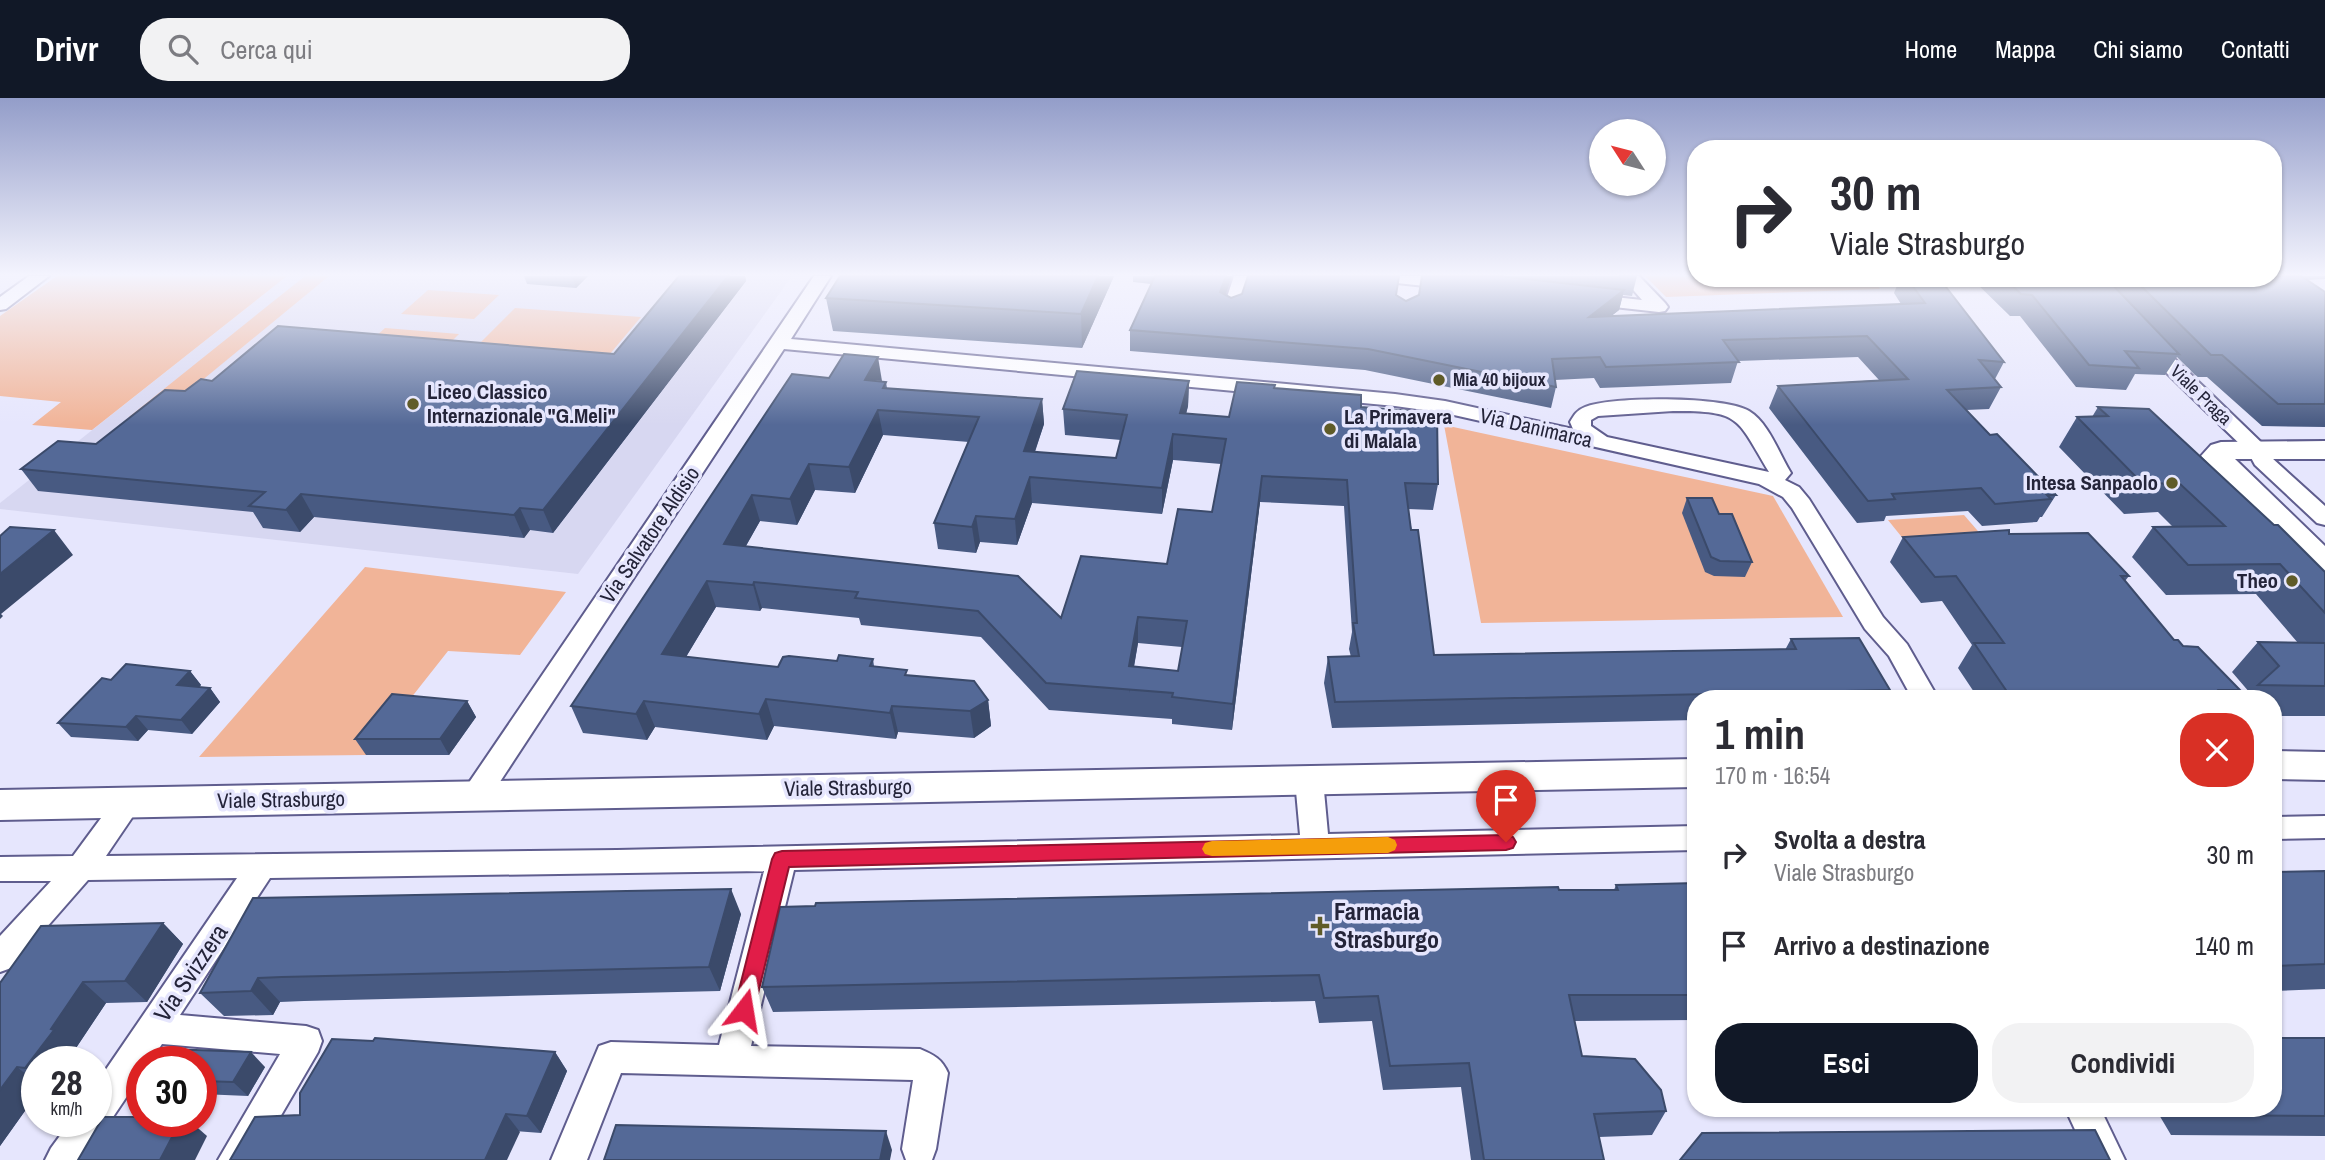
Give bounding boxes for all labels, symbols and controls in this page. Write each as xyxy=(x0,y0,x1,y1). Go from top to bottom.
search box xyxy=(140,18,630,81)
text: Drivr xyxy=(35,27,98,71)
icon: search xyxy=(164,30,202,68)
text: Cerca qui xyxy=(220,32,313,67)
text: Home xyxy=(1905,33,1957,65)
text: Mappa xyxy=(1995,33,2055,65)
text: Chi siamo xyxy=(2093,33,2183,65)
text: Contatti xyxy=(2221,33,2290,65)
north arrow xyxy=(1589,119,1666,196)
map controls xyxy=(1589,119,1666,196)
text: 30 m xyxy=(1830,159,1922,225)
icon: right xyxy=(1715,168,1806,259)
text: Viale Strasburgo xyxy=(1830,222,2025,265)
street label: Viale Praga xyxy=(2165,359,2238,430)
place label: Mia 40 bijoux xyxy=(1453,367,1546,392)
marker: Mia 40 bijoux xyxy=(1431,372,1447,388)
place label: Liceo Classico Internazionale "G.Meli" xyxy=(427,377,616,430)
marker: Liceo Classico Internazionale "G.Meli" xyxy=(405,396,421,412)
street label: Via Danimarca xyxy=(1477,400,1596,455)
place label: La Primavera di Malala xyxy=(1344,402,1453,455)
marker: La Primavera di Malala xyxy=(1322,421,1338,437)
street label: Via Salvatore Aldisio xyxy=(593,460,706,609)
place label: Intesa Sanpaolo xyxy=(2026,468,2158,497)
marker: Intesa Sanpaolo xyxy=(2164,475,2180,491)
place label: Theo xyxy=(2237,566,2278,595)
marker: Theo xyxy=(2284,573,2300,589)
text: 1 min xyxy=(1715,706,1805,762)
button: close xyxy=(2180,713,2254,787)
text: 170 m · 16:54 xyxy=(1715,760,1830,791)
pin xyxy=(1476,770,1536,842)
street label: Viale Strasburgo xyxy=(784,772,912,803)
icon: arrive xyxy=(1487,781,1525,819)
street label: Viale Strasburgo xyxy=(217,784,345,815)
text: Svolta a destra xyxy=(1774,822,1926,857)
icon: right xyxy=(1715,836,1753,874)
text: 30 m xyxy=(2207,837,2254,872)
text: Viale Strasburgo xyxy=(1774,857,1914,888)
place label: Farmacia Strasburgo xyxy=(1334,895,1439,955)
street label: Via Svizzera xyxy=(146,917,235,1028)
marker: Farmacia Strasburgo xyxy=(1312,918,1328,934)
icon: arrive xyxy=(1715,927,1753,965)
text: Arrivo a destinazione xyxy=(1774,928,1990,963)
text: 140 m xyxy=(2195,928,2254,963)
position arrow xyxy=(707,973,781,1047)
button: Esci xyxy=(1715,1023,1978,1103)
button: Condividi xyxy=(1992,1023,2254,1103)
speed limit sign: 30 xyxy=(126,1046,217,1137)
text: 28 xyxy=(51,1059,82,1106)
text: km/h xyxy=(51,1096,83,1121)

